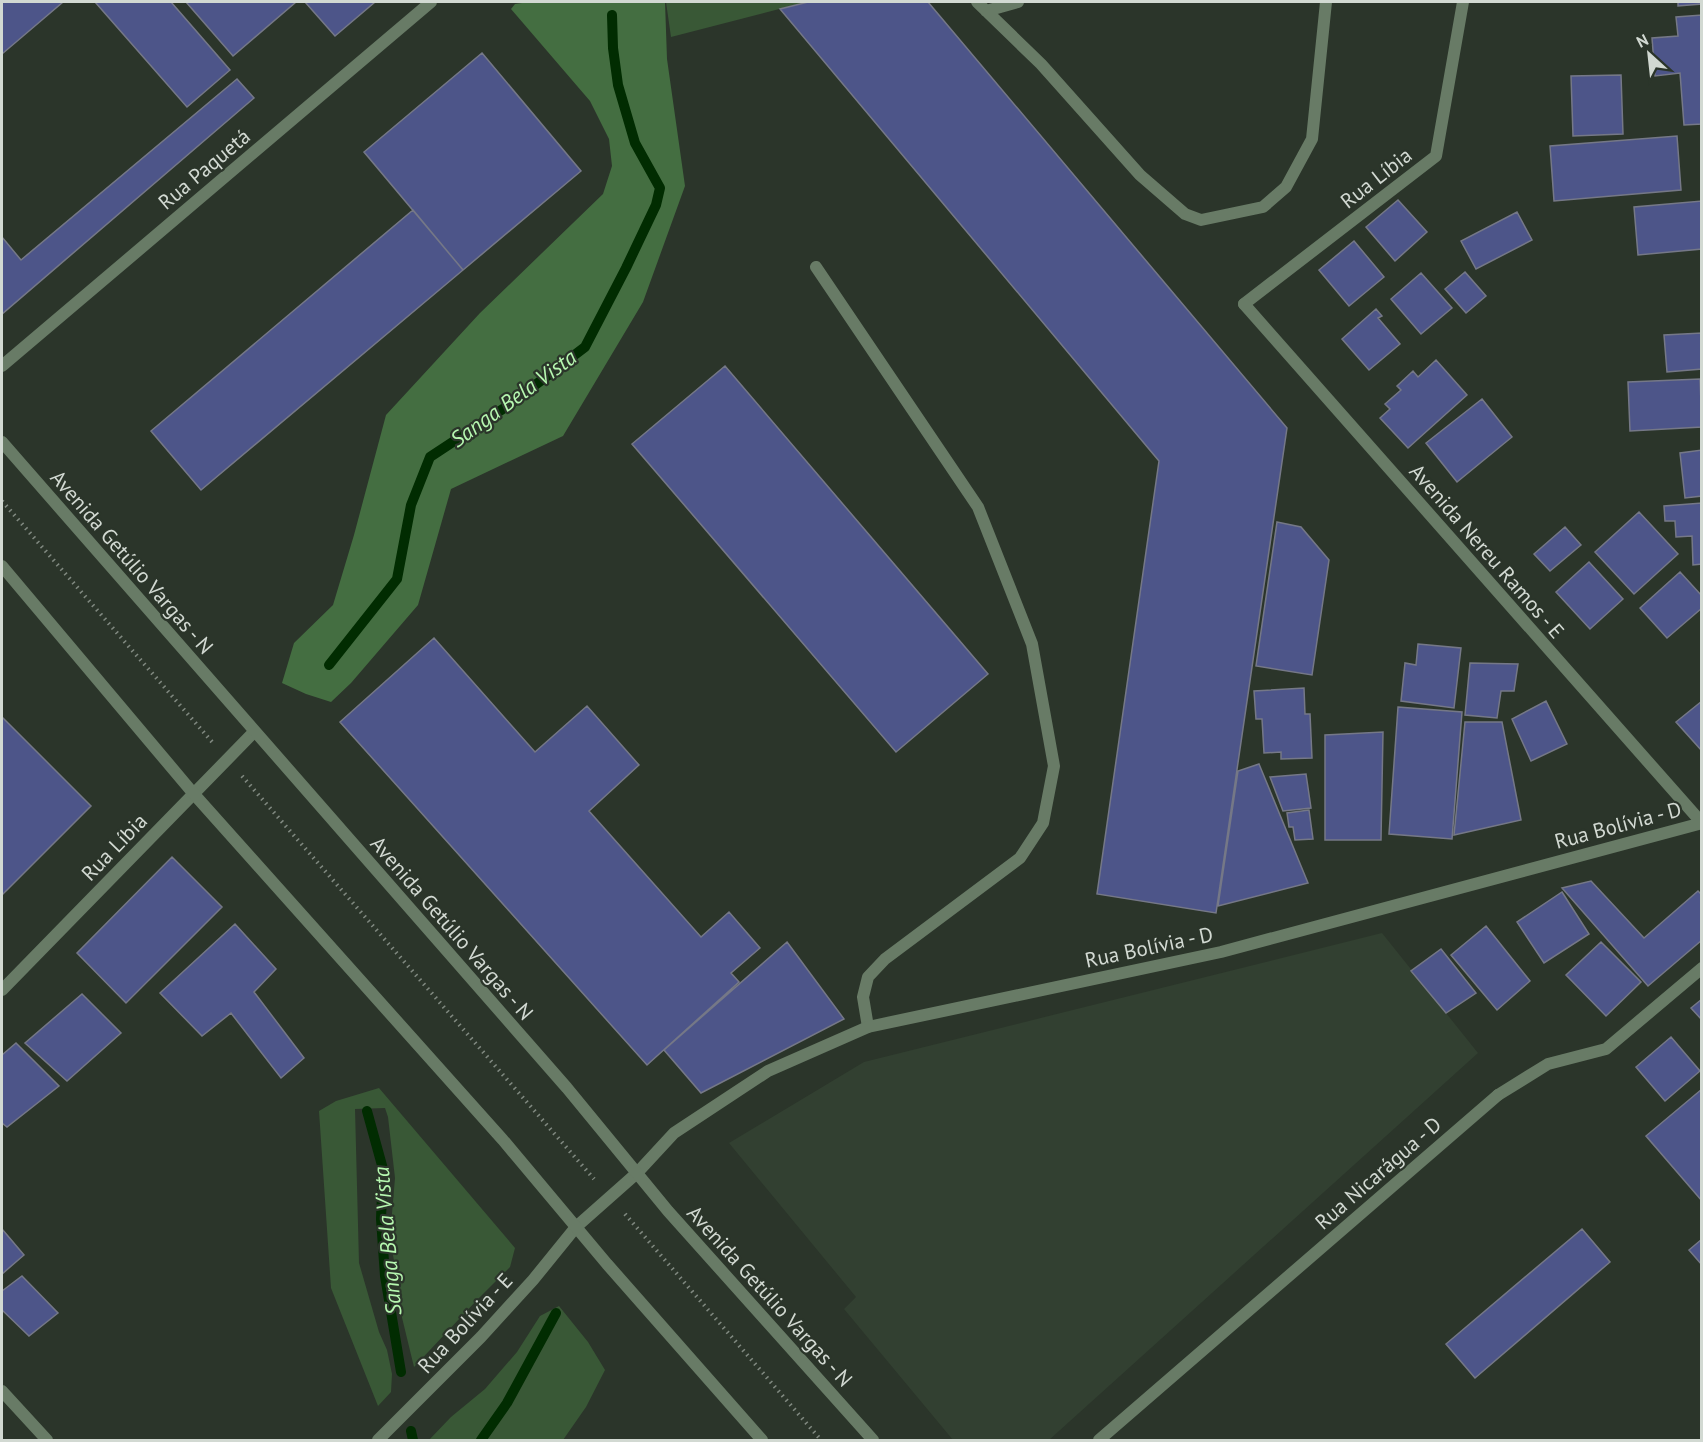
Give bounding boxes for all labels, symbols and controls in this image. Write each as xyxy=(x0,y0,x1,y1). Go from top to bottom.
north arrow xyxy=(1619,24,1679,84)
text: N xyxy=(1633,29,1651,52)
street label: Rua Paquetá xyxy=(152,123,256,215)
street label: Rua Líbia xyxy=(1335,142,1417,214)
water label: Sanga Bela Vista xyxy=(444,343,582,453)
street label: Avenida Nereu Ramos - E xyxy=(1404,458,1570,644)
street label: Avenida Getúlio Vargas - N xyxy=(45,464,219,660)
street label: Rua Bolívia - D xyxy=(1552,795,1684,855)
street label: Rua Líbia xyxy=(75,808,153,886)
street label: Avenida Getúlio Vargas - N xyxy=(365,830,539,1026)
street label: Rua Bolívia - D xyxy=(1082,920,1216,974)
street label: Rua Nicarágua - D xyxy=(1309,1111,1447,1235)
water label: Sanga Bela Vista xyxy=(367,1165,407,1317)
street label: Avenida Getúlio Vargas - N xyxy=(681,1200,859,1392)
street label: Rua Bolívia - E xyxy=(412,1267,518,1379)

